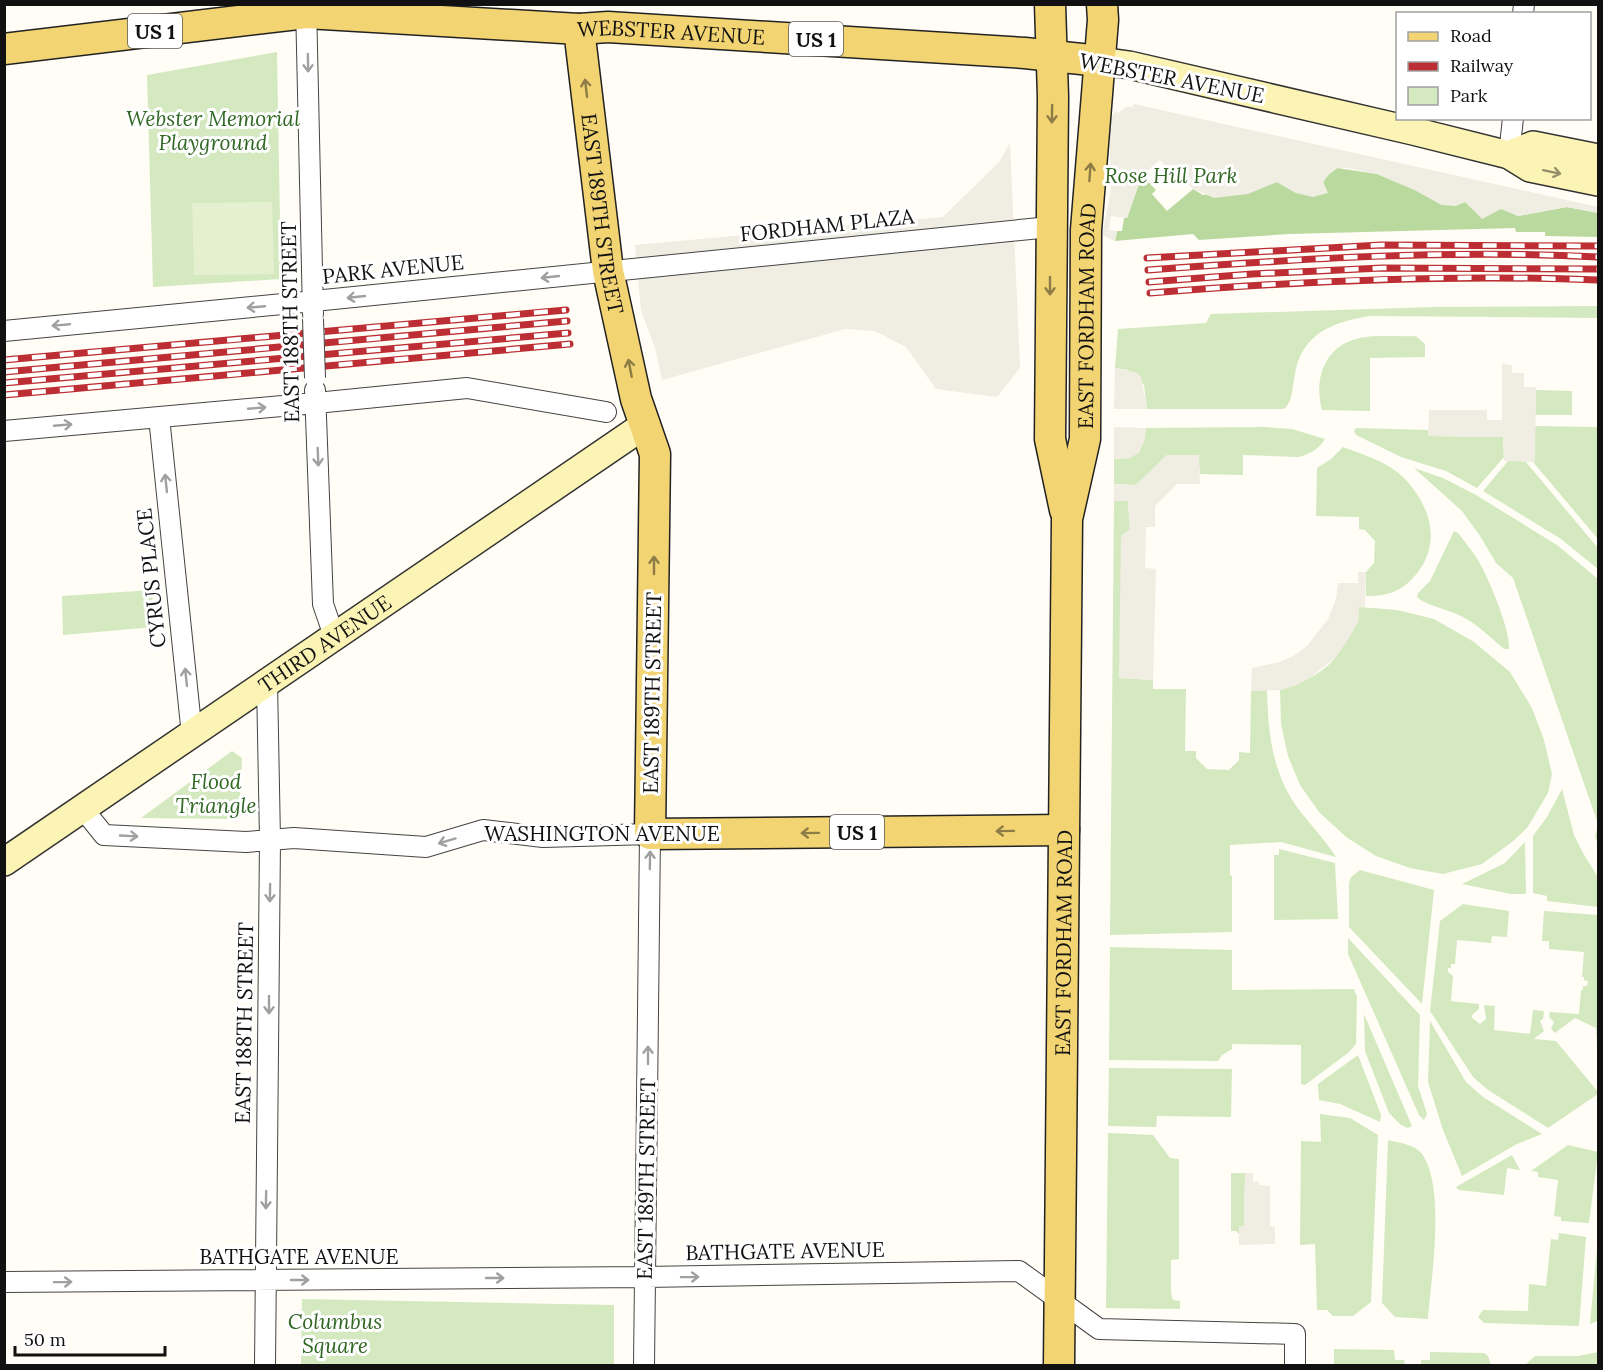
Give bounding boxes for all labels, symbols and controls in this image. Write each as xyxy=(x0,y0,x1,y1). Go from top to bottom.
legend xyxy=(1396,12,1591,120)
street label: WEBSTER AVENUE xyxy=(576,13,766,50)
road number: US 1 xyxy=(128,14,182,48)
road number: US 1 xyxy=(789,22,843,56)
text: Road xyxy=(1450,24,1492,47)
street label: WEBSTER AVENUE xyxy=(1077,47,1267,109)
one-way arrow xyxy=(302,52,313,72)
text: Railway xyxy=(1450,54,1514,77)
one-way arrow xyxy=(580,78,591,98)
text: Park xyxy=(1450,84,1488,107)
one-way arrow xyxy=(1046,103,1058,123)
park label: Webster Memorial Playground xyxy=(126,105,300,156)
street label: EAST 189TH STREET xyxy=(576,112,630,316)
one-way arrow xyxy=(1085,162,1096,182)
park label: Rose Hill Park xyxy=(1105,162,1237,189)
one-way arrow xyxy=(1542,167,1562,178)
street label: FORDHAM PLAZA xyxy=(738,202,916,248)
street label: EAST FORDHAM ROAD xyxy=(1072,202,1102,429)
street label: EAST 188TH STREET xyxy=(275,221,305,423)
street label: PARK AVENUE xyxy=(321,248,465,290)
one-way arrow xyxy=(540,272,560,283)
one-way arrow xyxy=(1044,275,1056,295)
one-way arrow xyxy=(346,292,366,303)
one-way arrow xyxy=(246,302,266,313)
one-way arrow xyxy=(52,320,72,331)
one-way arrow xyxy=(624,359,635,379)
one-way arrow xyxy=(247,402,266,413)
one-way arrow xyxy=(52,419,72,430)
one-way arrow xyxy=(312,447,323,467)
one-way arrow xyxy=(160,473,171,493)
street label: CYRUS PLACE xyxy=(130,507,172,649)
one-way arrow xyxy=(648,556,660,576)
street label: THIRD AVENUE xyxy=(253,588,396,698)
street label: EAST 189TH STREET xyxy=(637,592,667,794)
one-way arrow xyxy=(180,667,191,687)
park label: Flood Triangle xyxy=(176,768,256,819)
road number: US 1 xyxy=(830,815,884,849)
street label: WASHINGTON AVENUE xyxy=(484,820,720,847)
one-way arrow xyxy=(996,825,1016,837)
one-way arrow xyxy=(801,827,821,839)
street label: EAST FORDHAM ROAD xyxy=(1048,830,1078,1056)
one-way arrow xyxy=(118,831,138,842)
one-way arrow xyxy=(438,836,457,847)
one-way arrow xyxy=(644,851,656,871)
one-way arrow xyxy=(264,883,276,903)
street label: EAST 188TH STREET xyxy=(229,922,259,1124)
one-way arrow xyxy=(263,994,275,1014)
one-way arrow xyxy=(642,1046,654,1066)
street label: EAST 189TH STREET xyxy=(631,1078,661,1280)
one-way arrow xyxy=(261,1189,272,1209)
street label: BATHGATE AVENUE xyxy=(685,1236,885,1266)
street label: BATHGATE AVENUE xyxy=(199,1243,399,1270)
one-way arrow xyxy=(679,1271,699,1282)
one-way arrow xyxy=(484,1272,504,1284)
one-way arrow xyxy=(289,1274,309,1285)
one-way arrow xyxy=(52,1276,72,1288)
park label: Columbus Square xyxy=(288,1308,382,1359)
scale bar xyxy=(15,1319,165,1357)
text: 50 m xyxy=(24,1328,66,1351)

